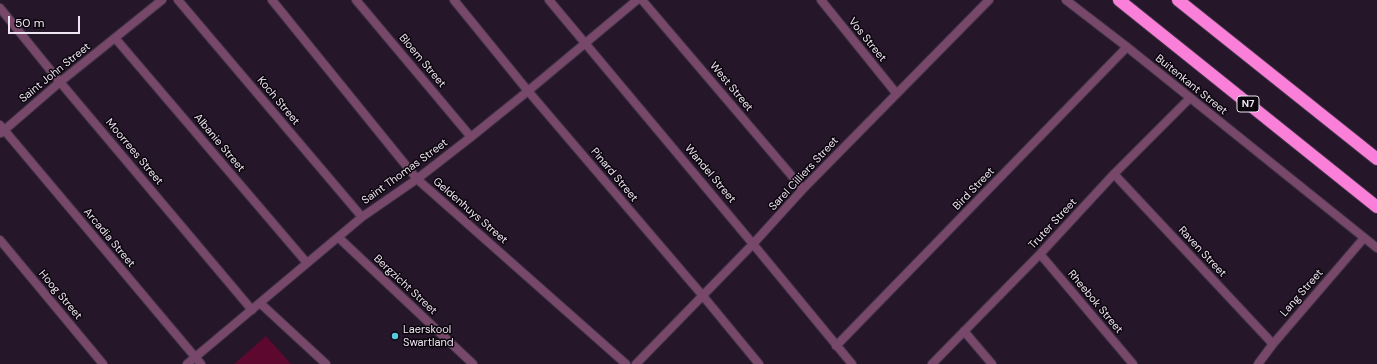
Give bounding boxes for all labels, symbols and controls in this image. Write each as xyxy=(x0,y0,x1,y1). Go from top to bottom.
scale bar xyxy=(10,8,82,34)
text: 50 m xyxy=(15,15,44,31)
street label: Vos Street xyxy=(845,15,889,65)
street label: Bloem Street xyxy=(396,32,448,90)
street label: Saint John Street xyxy=(17,40,93,106)
street label: Buitenkant Street xyxy=(1152,52,1230,118)
street label: West Street xyxy=(707,60,755,114)
street label: Koch Street xyxy=(254,74,302,128)
road number: N7 xyxy=(1237,96,1259,112)
street label: Albanie Street xyxy=(191,111,247,175)
street label: Moorrees Street xyxy=(102,116,166,188)
street label: Sarel Cilliers Street xyxy=(766,134,842,214)
street label: Saint Thomas Street xyxy=(359,136,451,208)
street label: Wandel Street xyxy=(682,142,738,206)
street label: Pinard Street xyxy=(588,145,640,205)
street label: Bird Street xyxy=(950,165,998,213)
street label: Geldenhuys Street xyxy=(430,175,510,247)
street label: Truter Street xyxy=(1026,196,1080,252)
street label: Arcadia Street xyxy=(80,206,138,270)
street label: Raven Street xyxy=(1175,224,1229,280)
street label: Bergzicht Street xyxy=(371,252,439,318)
street label: Lang Street xyxy=(1278,267,1326,319)
street label: Hoog Street xyxy=(35,268,85,322)
street label: Rheebok Street xyxy=(1065,268,1125,336)
place label: Laerskool Swartland xyxy=(403,323,454,349)
marker: Laerskool Swartland xyxy=(390,331,400,341)

